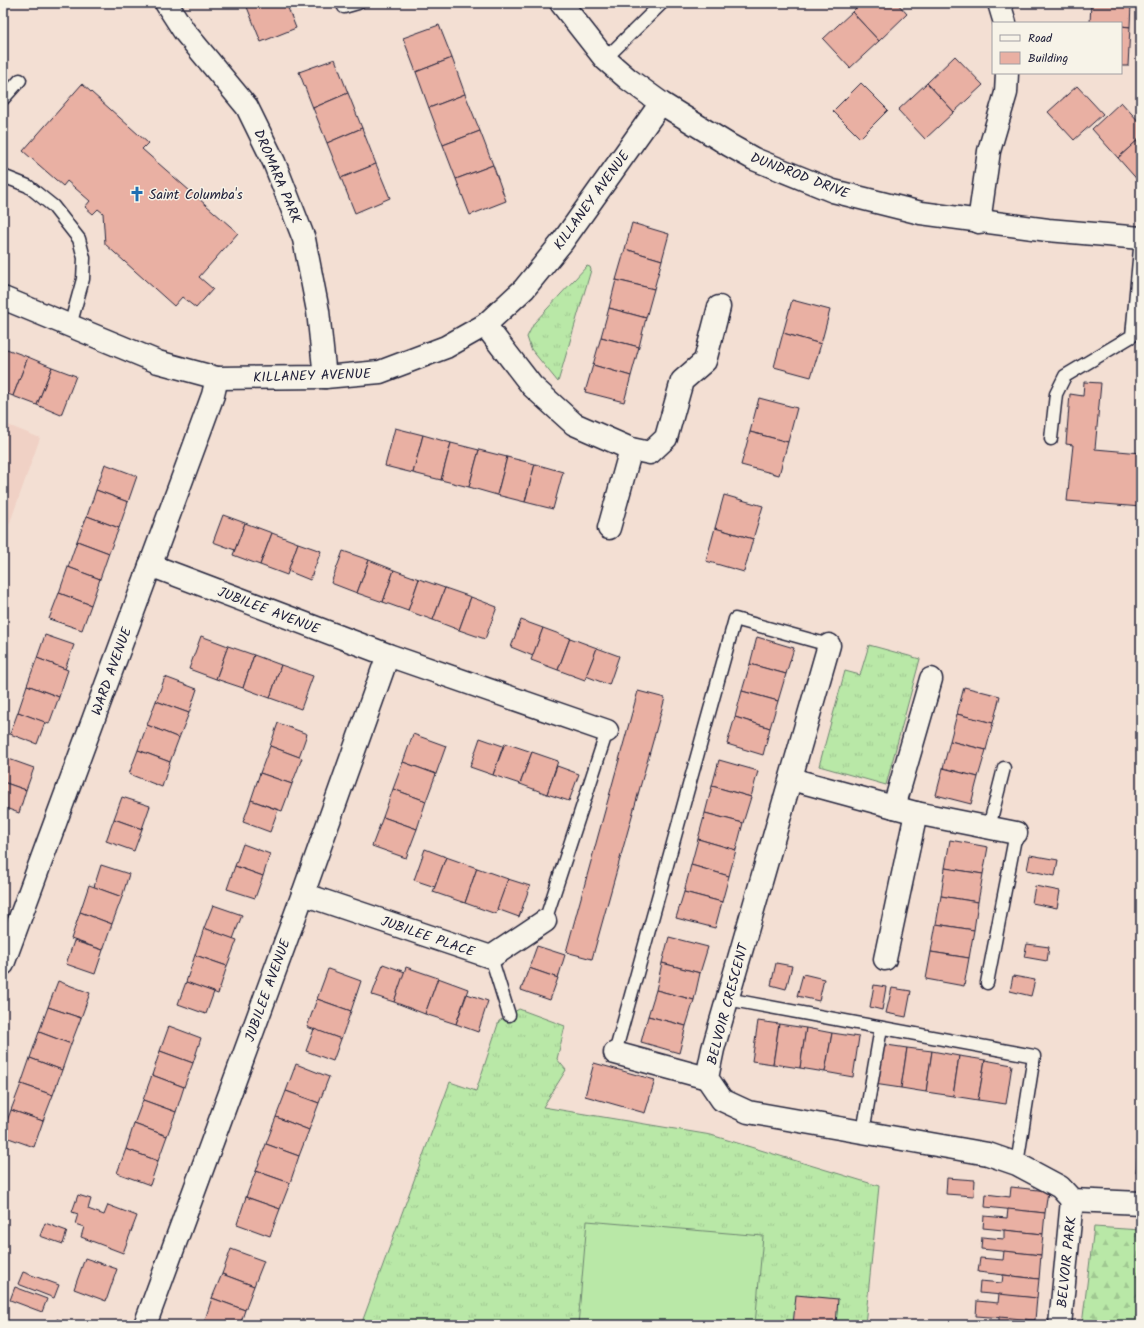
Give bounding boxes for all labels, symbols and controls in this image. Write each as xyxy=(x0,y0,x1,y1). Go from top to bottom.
legend xyxy=(992,22,1122,74)
text: Road xyxy=(1028,29,1053,48)
text: Building xyxy=(1028,49,1068,68)
street label: DROMARA PARK xyxy=(247,126,307,227)
street label: KILLANEY AVENUE xyxy=(548,146,636,255)
street label: DUNDROD DRIVE xyxy=(747,147,853,205)
place label: Saint Columba's xyxy=(149,184,243,206)
church icon: Saint Columba's xyxy=(128,185,146,203)
street label: KILLANEY AVENUE xyxy=(253,363,372,389)
street label: JUBILEE AVENUE xyxy=(214,581,324,641)
street label: WARD AVENUE xyxy=(86,623,138,719)
street label: JUBILEE PLACE xyxy=(378,911,478,964)
street label: JUBILEE AVENUE xyxy=(239,935,297,1045)
street label: BELVOIR CRESCENT xyxy=(701,940,755,1067)
street label: BELVOIR PARK xyxy=(1051,1215,1083,1309)

